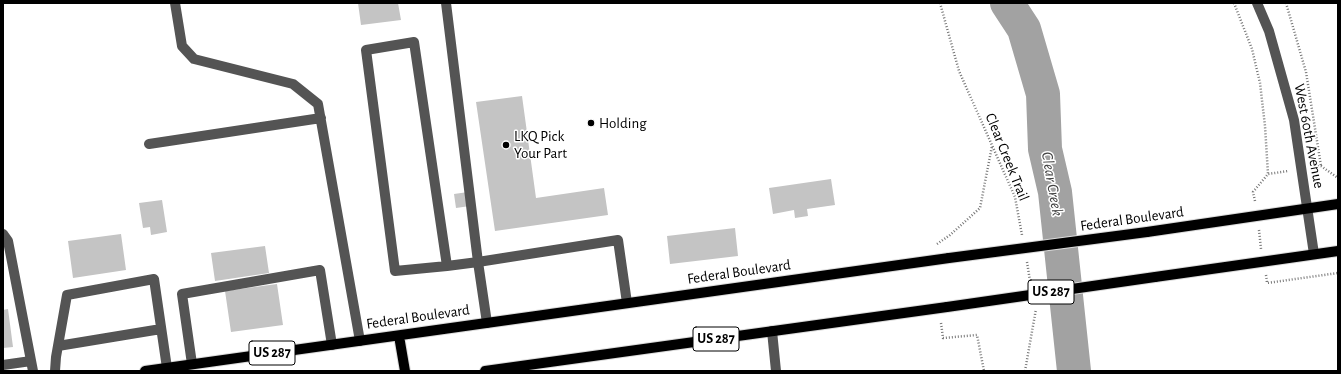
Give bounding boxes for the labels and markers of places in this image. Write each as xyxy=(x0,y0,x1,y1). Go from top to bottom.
place label: Holding xyxy=(599,114,646,132)
marker: Holding xyxy=(586,118,596,128)
place label: LKQ Pick Your Part xyxy=(514,127,567,162)
marker: LKQ Pick Your Part xyxy=(501,140,511,150)

